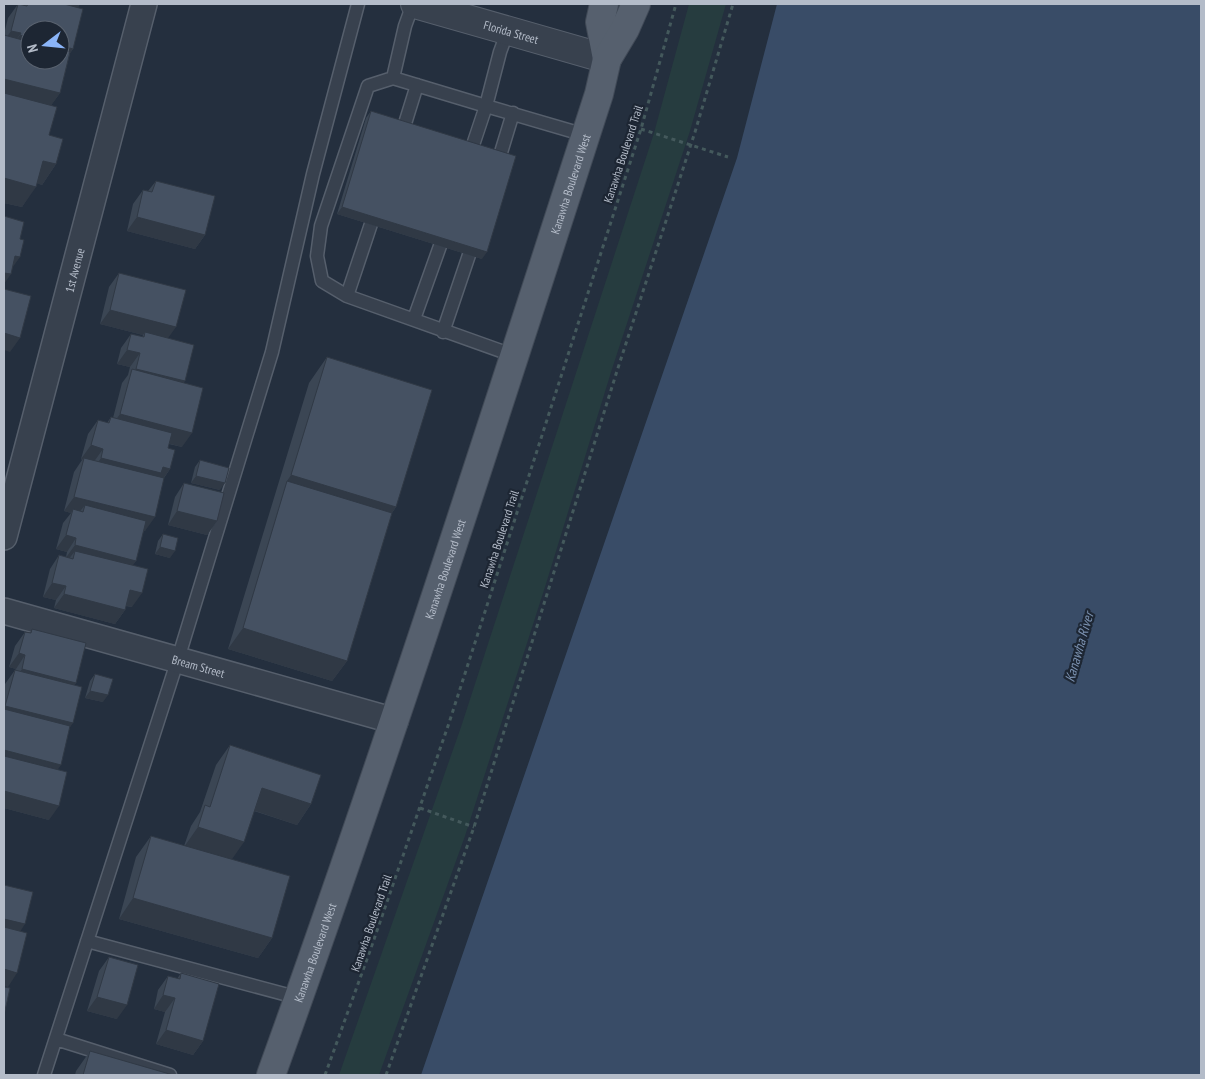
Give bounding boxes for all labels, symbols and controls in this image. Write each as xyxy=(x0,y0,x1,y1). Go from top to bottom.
street label: Florida Street xyxy=(482,17,541,47)
north arrow xyxy=(20,20,70,70)
text: N xyxy=(23,42,42,55)
street label: Kanawha Boulevard Trail xyxy=(600,103,646,205)
street label: Kanawha Boulevard West xyxy=(547,131,593,236)
street label: 1st Avenue xyxy=(61,246,87,294)
street label: Kanawha Boulevard Trail xyxy=(476,488,522,590)
street label: Kanawha Boulevard West xyxy=(421,517,468,621)
water label: Kanawha River xyxy=(1060,608,1098,684)
street label: Bream Street xyxy=(170,651,227,680)
street label: Kanawha Boulevard Trail xyxy=(347,872,395,974)
street label: Kanawha Boulevard West xyxy=(290,900,339,1004)

